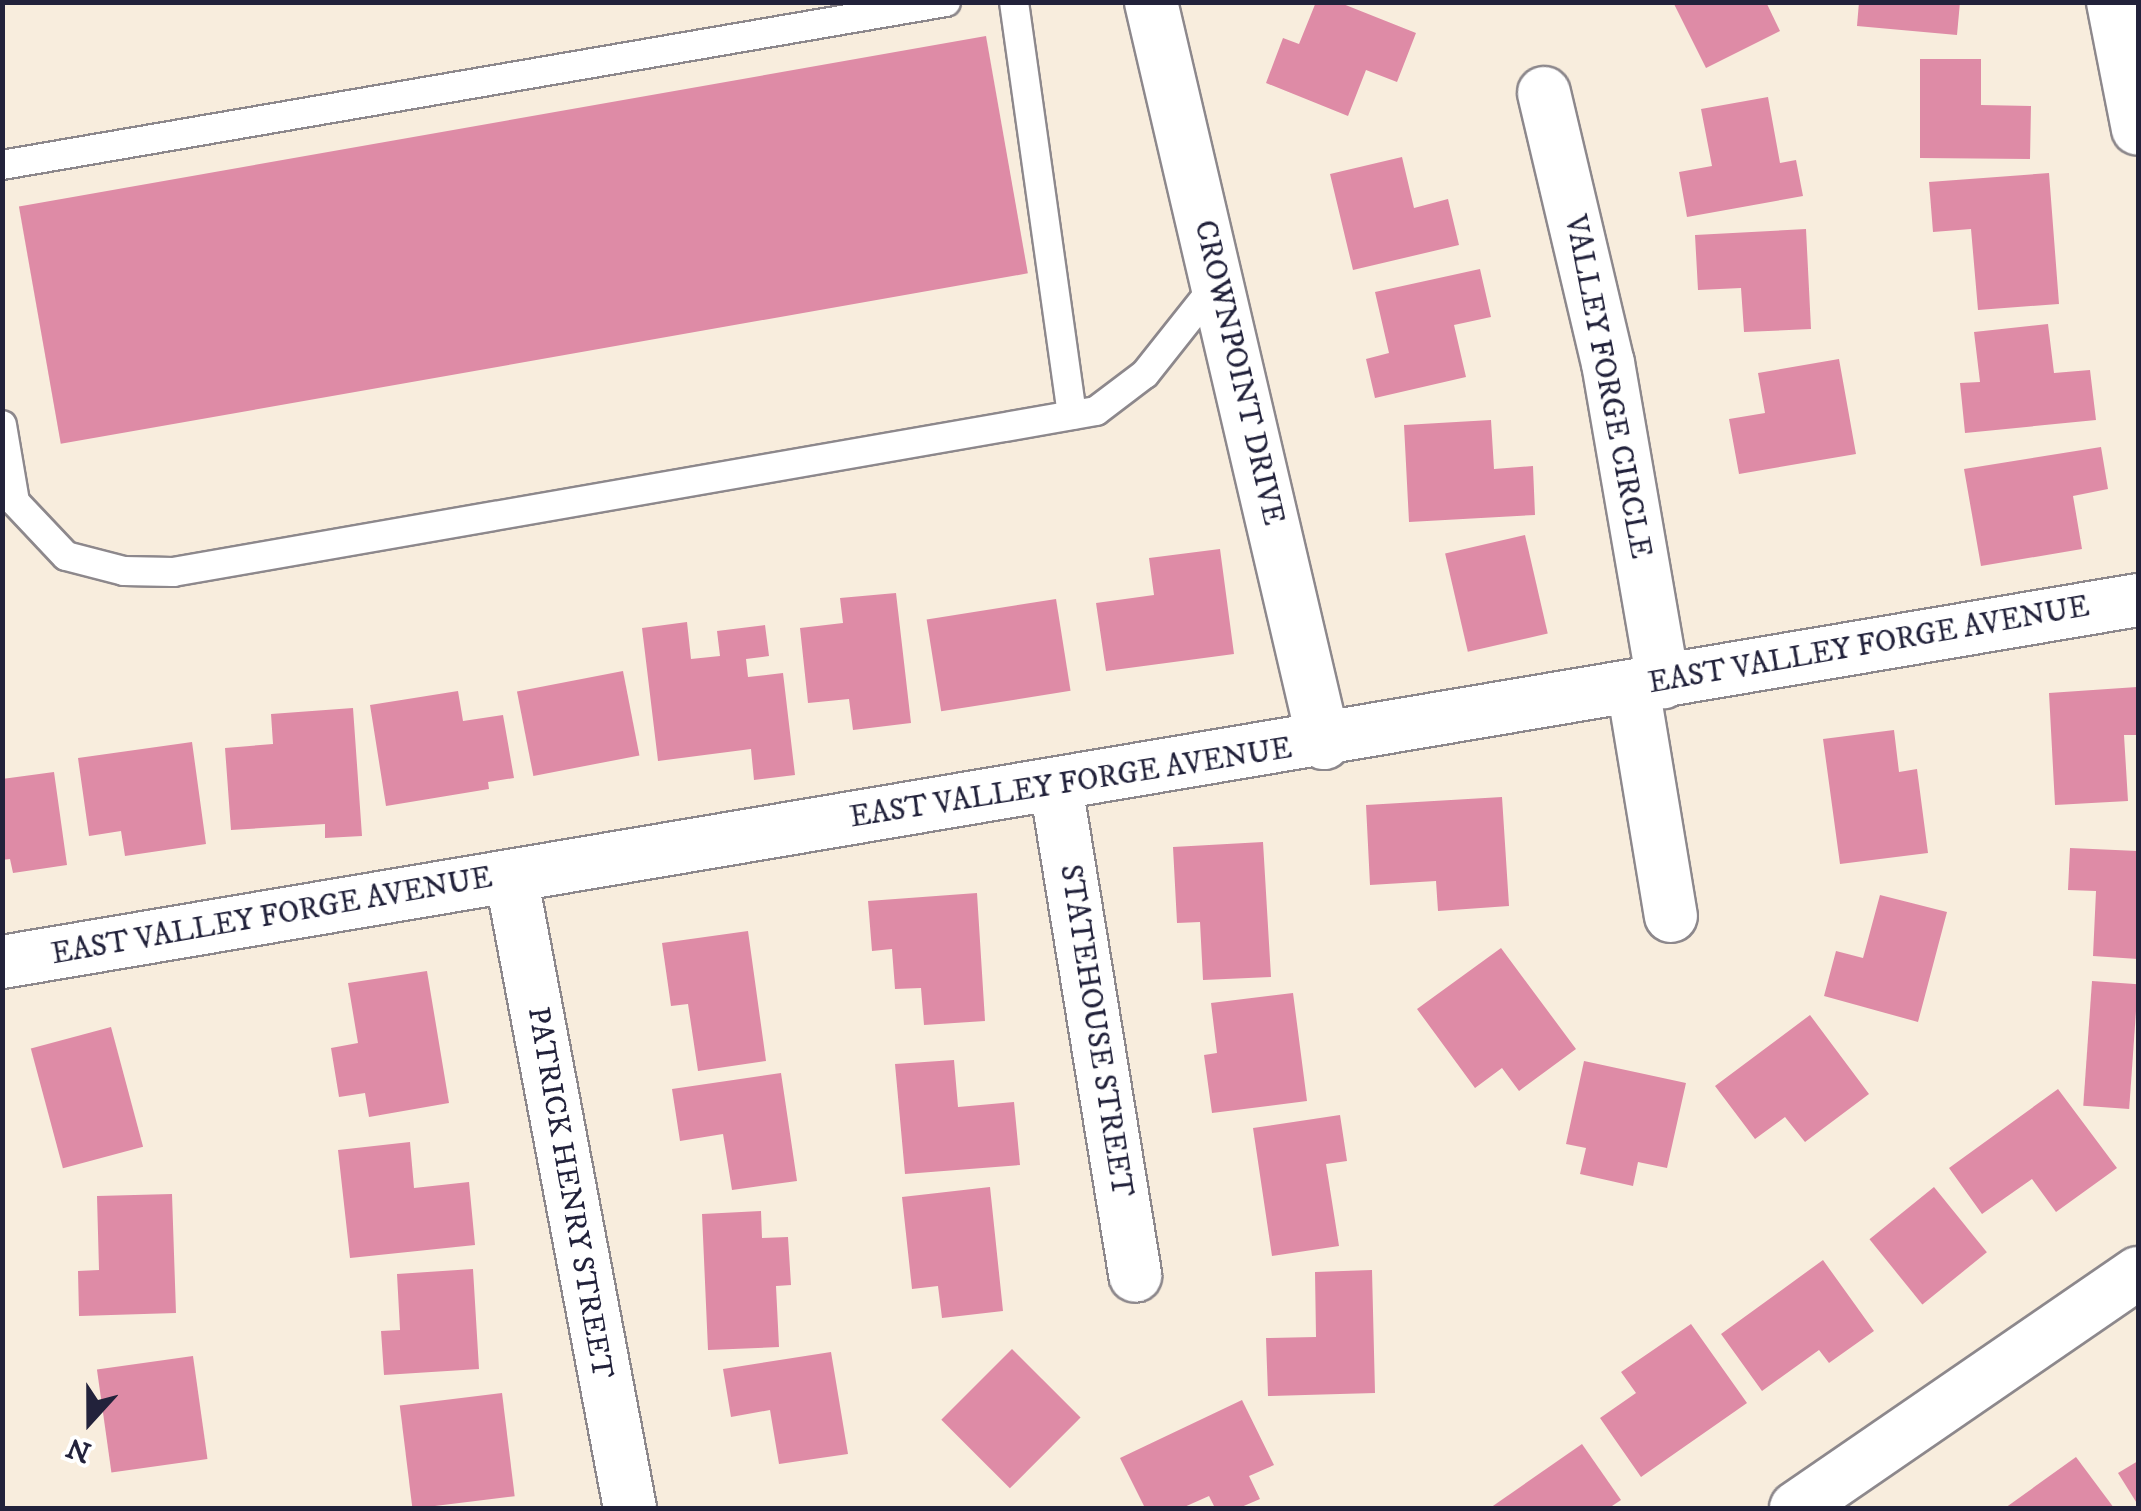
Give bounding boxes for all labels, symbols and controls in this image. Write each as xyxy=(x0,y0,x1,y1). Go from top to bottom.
street label: VALLEY FORGE CIRCLE xyxy=(1556,212,1658,562)
street label: CROWNPOINT DRIVE xyxy=(1185,217,1291,529)
street label: EAST VALLEY FORGE AVENUE xyxy=(1646,589,2092,703)
street label: EAST VALLEY FORGE AVENUE xyxy=(847,731,1295,837)
street label: EAST VALLEY FORGE AVENUE xyxy=(49,860,495,974)
street label: STATEHOUSE STREET xyxy=(1051,862,1139,1200)
street label: PATRICK HENRY STREET xyxy=(519,1004,619,1382)
north arrow xyxy=(40,1371,140,1471)
text: N xyxy=(62,1429,96,1470)

